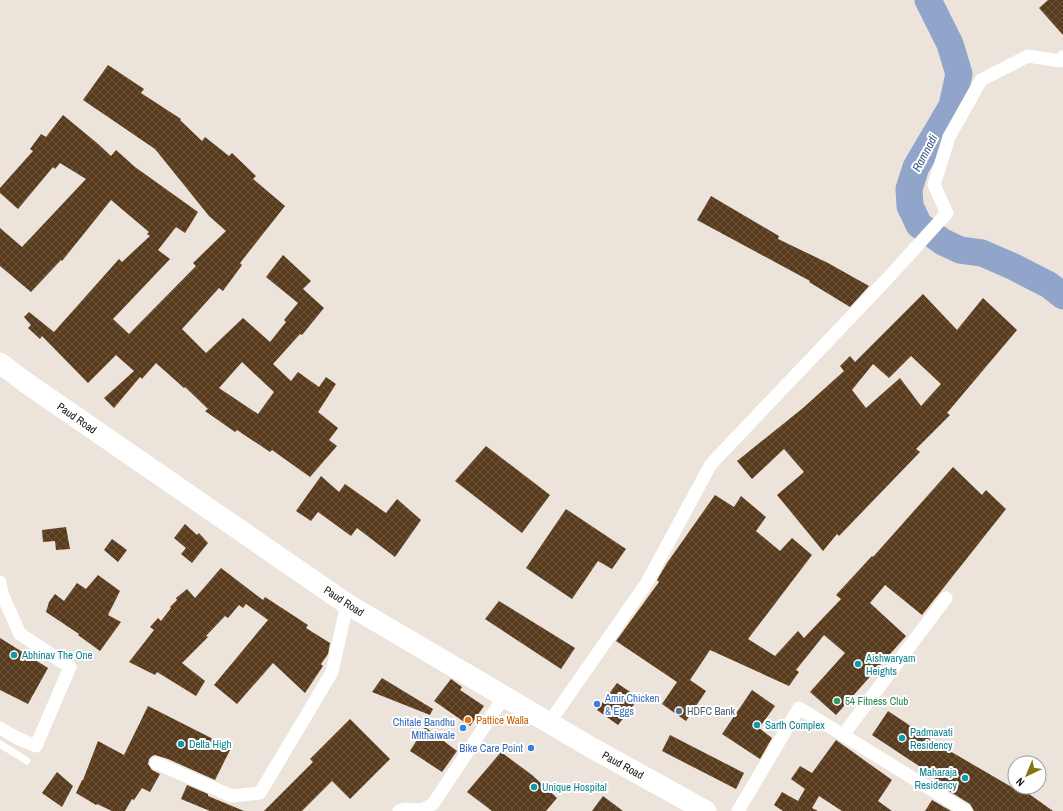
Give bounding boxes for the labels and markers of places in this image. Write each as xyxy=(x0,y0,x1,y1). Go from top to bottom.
place label: Abhinav The One xyxy=(21,648,93,662)
marker: Abhinav The One xyxy=(9,650,19,660)
place label: Aishwaryam Heights xyxy=(865,651,916,678)
marker: Aishwaryam Heights xyxy=(853,659,863,669)
place label: Amir Chicken & Eggs xyxy=(604,691,660,718)
place label: 54 Fitness Club xyxy=(845,694,908,708)
marker: 54 Fitness Club xyxy=(832,696,842,706)
marker: Amir Chicken & Eggs xyxy=(592,699,602,709)
place label: HDFC Bank xyxy=(687,704,736,718)
marker: HDFC Bank xyxy=(674,706,684,716)
place label: Pattice Walla xyxy=(476,713,529,727)
place label: Chitale Bandhu MIthaiwale xyxy=(393,715,455,742)
marker: Pattice Walla xyxy=(463,715,473,725)
place label: Sarth Complex xyxy=(765,718,825,732)
marker: Sarth Complex xyxy=(752,720,762,730)
marker: Chitale Bandhu MIthaiwale xyxy=(458,723,468,733)
place label: Padmavati Residency xyxy=(910,725,953,752)
marker: Padmavati Residency xyxy=(897,733,907,743)
place label: Delta High xyxy=(189,737,232,751)
marker: Delta High xyxy=(176,739,186,749)
place label: Bike Care Point xyxy=(459,741,523,755)
marker: Bike Care Point xyxy=(526,743,536,753)
place label: Maharaja Residency xyxy=(914,765,957,792)
marker: Maharaja Residency xyxy=(960,773,970,783)
place label: Unique Hospital xyxy=(542,780,607,794)
marker: Unique Hospital xyxy=(529,782,539,792)

